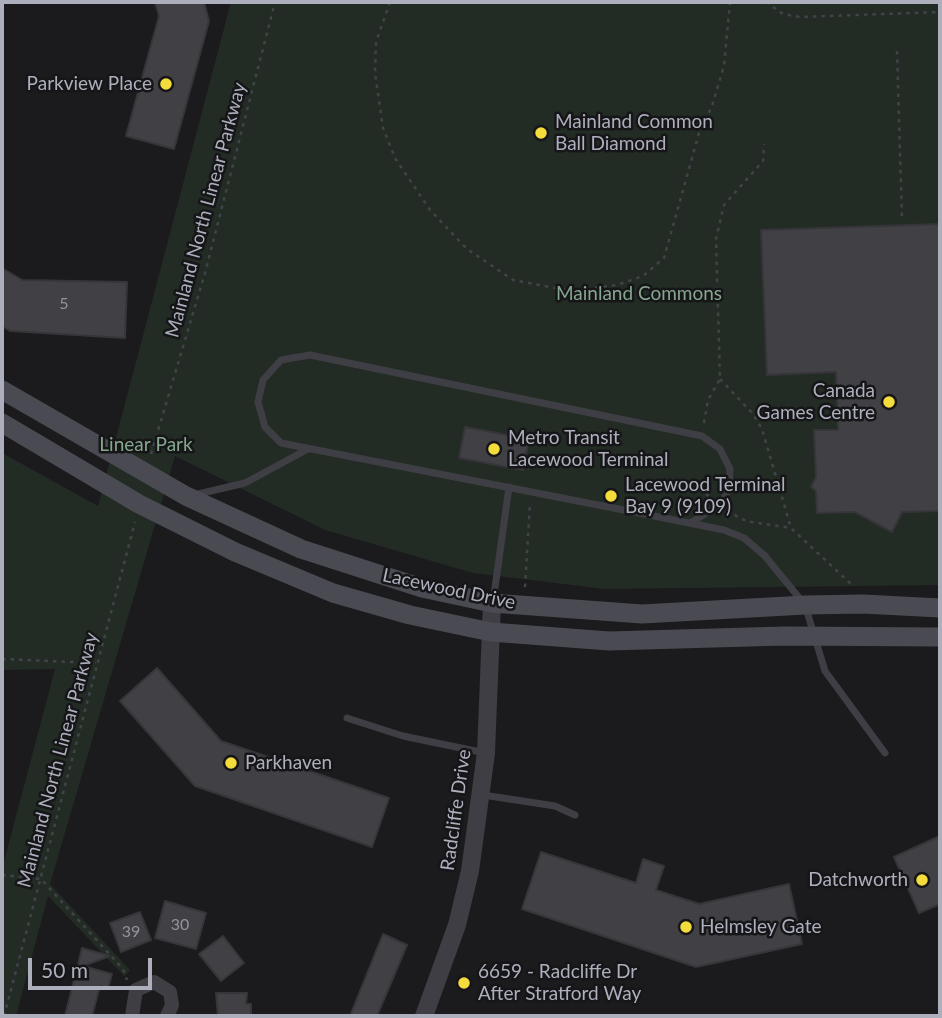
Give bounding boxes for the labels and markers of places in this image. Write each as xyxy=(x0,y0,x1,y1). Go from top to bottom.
place label: Parkview Place xyxy=(27,73,152,95)
marker: Parkview Place xyxy=(158,76,174,92)
place label: Mainland Common Ball Diamond xyxy=(555,111,713,155)
marker: Mainland Common Ball Diamond xyxy=(533,125,549,141)
place label: Canada Games Centre xyxy=(757,380,875,424)
marker: Canada Games Centre xyxy=(881,394,897,410)
place label: Metro Transit Lacewood Terminal xyxy=(508,427,668,471)
marker: Metro Transit Lacewood Terminal xyxy=(486,441,502,457)
place label: Lacewood Terminal Bay 9 (9109) xyxy=(625,474,785,518)
marker: Lacewood Terminal Bay 9 (9109) xyxy=(603,488,619,504)
place label: Parkhaven xyxy=(245,752,332,774)
marker: Parkhaven xyxy=(223,755,239,771)
place label: Datchworth xyxy=(808,869,908,891)
marker: Datchworth xyxy=(914,872,930,888)
place label: Helmsley Gate xyxy=(700,916,821,938)
marker: Helmsley Gate xyxy=(678,919,694,935)
place label: 6659 - Radcliffe Dr After Stratford Way xyxy=(478,961,641,1005)
marker: 6659 - Radcliffe Dr After Stratford Way xyxy=(456,975,472,991)

